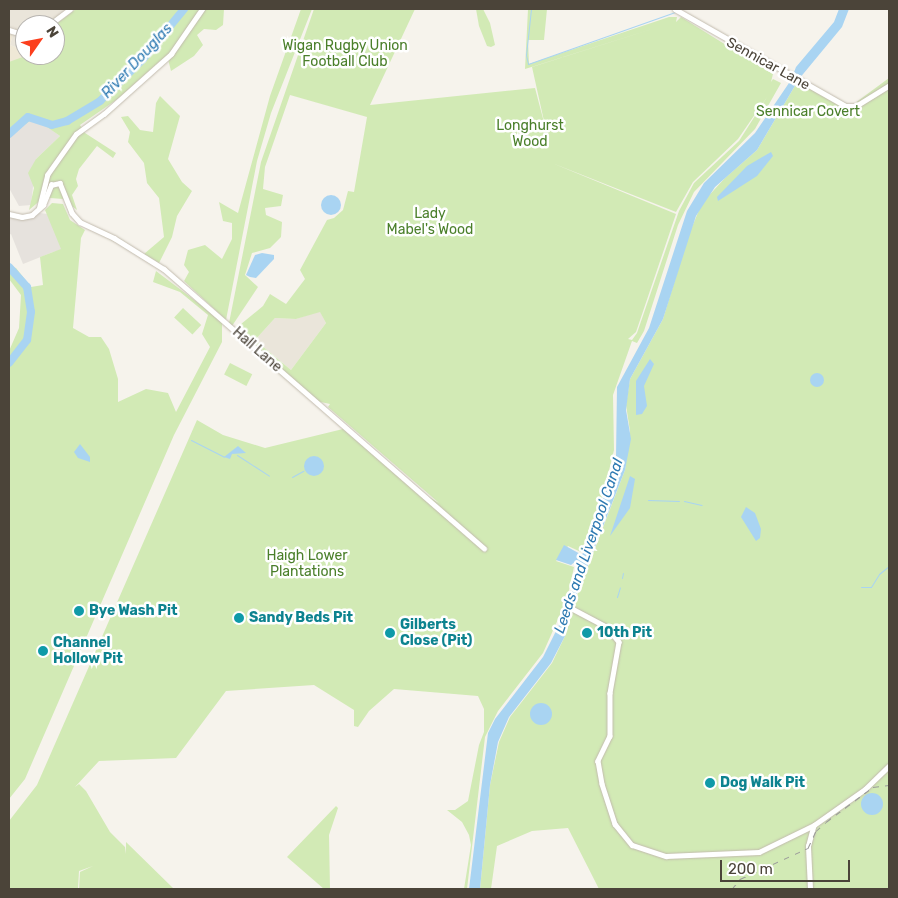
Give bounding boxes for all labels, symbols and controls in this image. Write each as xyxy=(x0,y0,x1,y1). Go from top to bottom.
north arrow xyxy=(15,15,65,65)
water label: River Douglas xyxy=(98,20,176,102)
text: N xyxy=(42,23,62,41)
street label: Sennicar Lane xyxy=(723,34,813,94)
park label: Wigan Rugby Union Football Club xyxy=(282,38,408,70)
park label: Sennicar Covert xyxy=(756,104,860,120)
park label: Longhurst Wood xyxy=(496,118,564,150)
park label: Lady Mabel's Wood xyxy=(386,206,474,238)
street label: Hall Lane xyxy=(229,324,285,376)
water label: Leeds and Liverpool Canal xyxy=(551,456,627,636)
park label: Haigh Lower Plantations xyxy=(266,548,348,580)
place label: Bye Wash Pit xyxy=(89,603,178,619)
marker: Bye Wash Pit xyxy=(73,605,85,617)
place label: Sandy Beds Pit xyxy=(249,610,353,626)
marker: Sandy Beds Pit xyxy=(233,612,245,624)
place label: Gilberts Close (Pit) xyxy=(400,617,472,650)
place label: 10th Pit xyxy=(597,625,652,641)
marker: Gilberts Close (Pit) xyxy=(384,627,396,639)
marker: 10th Pit xyxy=(581,627,593,639)
place label: Channel Hollow Pit xyxy=(53,635,123,668)
marker: Channel Hollow Pit xyxy=(37,645,49,657)
place label: Dog Walk Pit xyxy=(720,775,805,791)
marker: Dog Walk Pit xyxy=(704,777,716,789)
scale bar xyxy=(723,850,853,882)
text: 200 m xyxy=(728,860,773,878)

